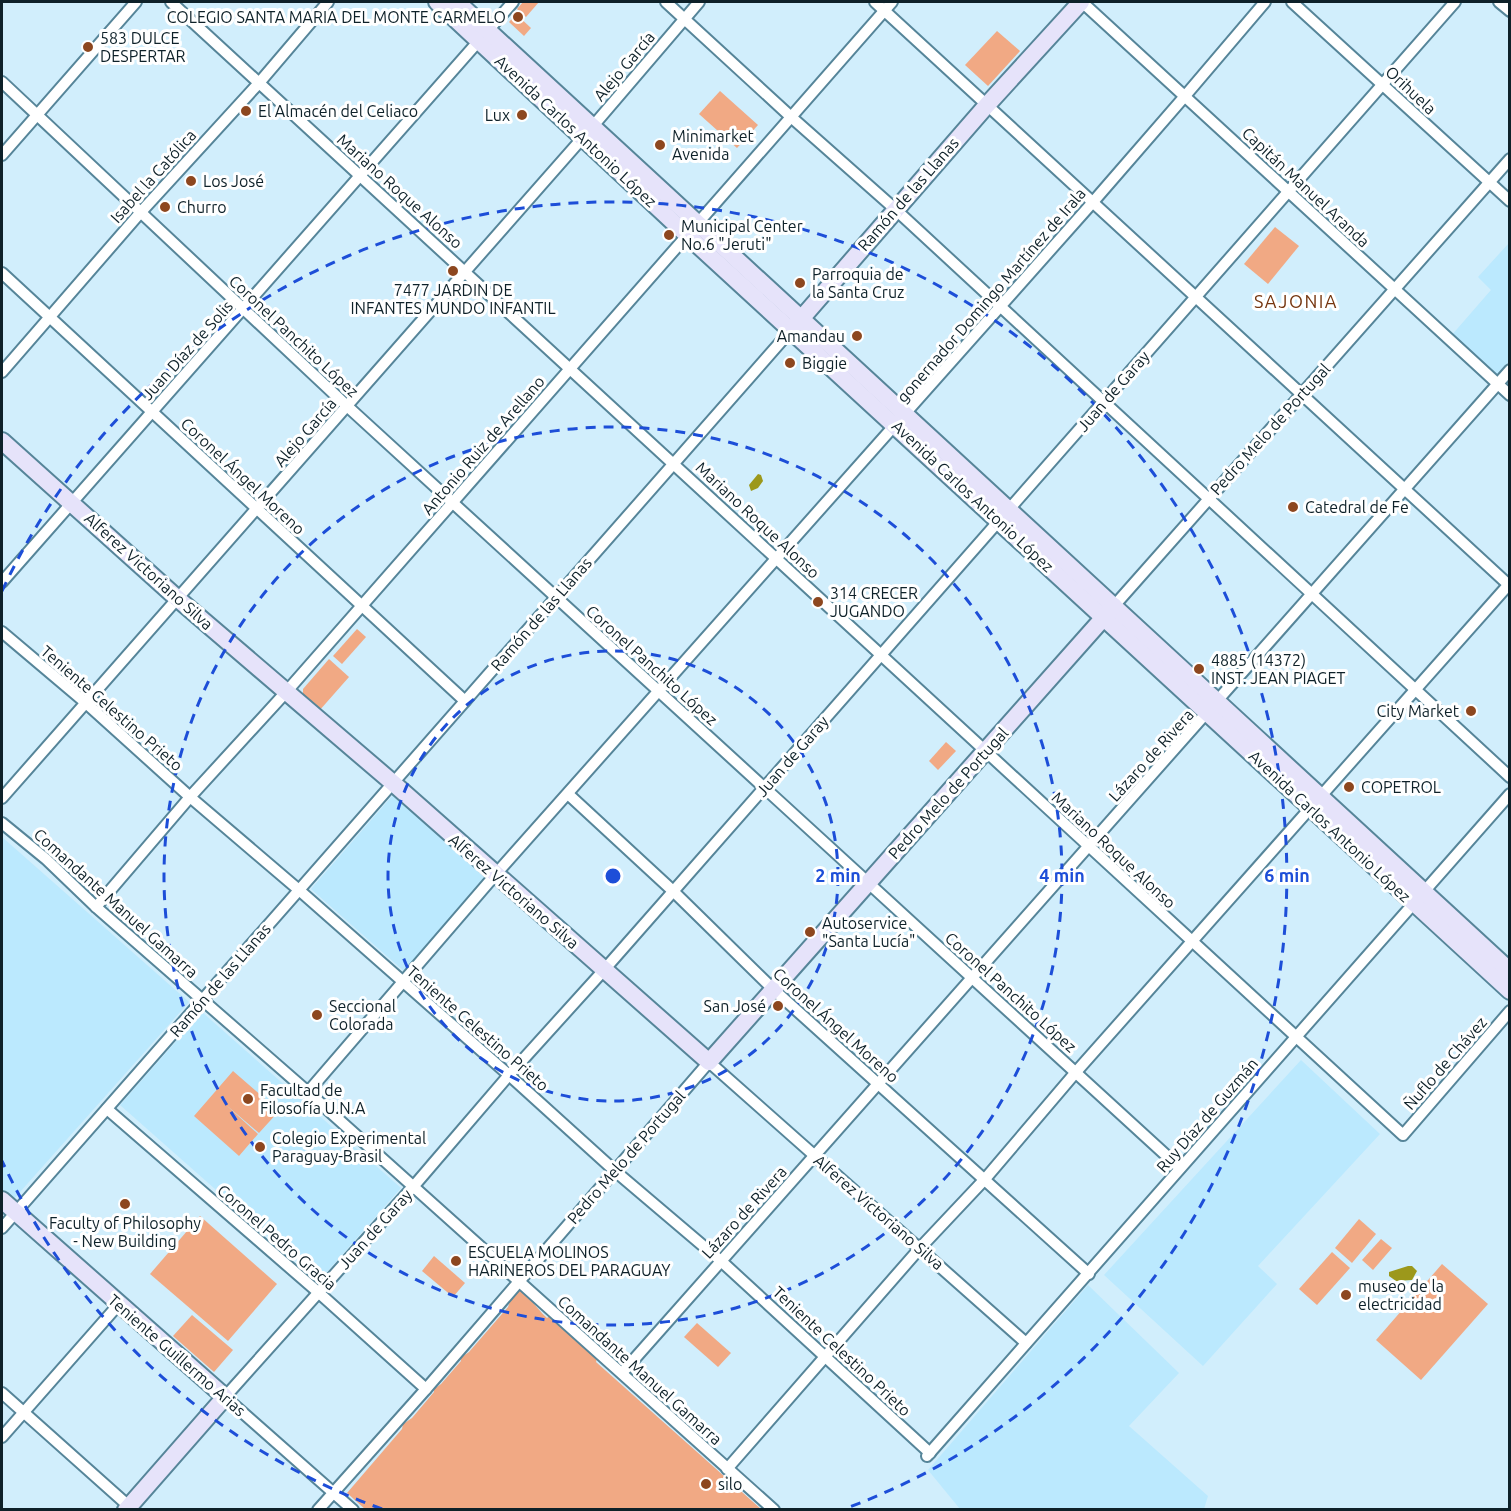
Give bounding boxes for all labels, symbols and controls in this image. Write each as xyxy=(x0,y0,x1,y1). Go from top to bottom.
place label: COLEGIO SANTA MARIA DEL MONTE CARMELO xyxy=(167,8,506,26)
marker: COLEGIO SANTA MARIA DEL MONTE CARMELO xyxy=(511,10,525,24)
street label: Alejo García xyxy=(590,28,658,104)
place label: 583 DULCE DESPERTAR xyxy=(100,29,186,65)
marker: 583 DULCE DESPERTAR xyxy=(81,40,95,54)
street label: Avenida Carlos Antonio López xyxy=(492,52,660,210)
street label: Orihuela xyxy=(1382,62,1440,118)
place label: El Almacén del Celiaco xyxy=(258,102,418,120)
marker: El Almacén del Celiaco xyxy=(239,104,253,118)
place label: Lux xyxy=(485,106,510,124)
marker: Lux xyxy=(515,108,529,122)
street label: Capitán Manuel Aranda xyxy=(1239,123,1373,251)
street label: Isabel la Católica xyxy=(107,126,199,226)
place label: Minimarket Avenida xyxy=(672,127,755,163)
street label: Mariano Roque Alonso xyxy=(334,130,466,252)
street label: Ramón de las Llanas xyxy=(854,134,962,254)
marker: Minimarket Avenida xyxy=(653,138,667,152)
place label: Los José xyxy=(203,172,264,190)
marker: Los José xyxy=(184,174,198,188)
street label: gonernador Domingo Martínez de Irala xyxy=(893,184,1089,406)
place label: Churro xyxy=(177,198,227,216)
marker: Churro xyxy=(158,200,172,214)
place label: Municipal Center No.6 "Jeruti" xyxy=(681,217,803,253)
marker: Municipal Center No.6 "Jeruti" xyxy=(662,228,676,242)
marker: 7477 JARDIN DE INFANTES MUNDO INFANTIL xyxy=(446,264,460,278)
place label: Parroquia de la Santa Cruz xyxy=(812,265,904,301)
street label: Coronel Panchito López xyxy=(226,271,362,401)
marker: Parroquia de la Santa Cruz xyxy=(793,276,807,290)
place label: 7477 JARDIN DE INFANTES MUNDO INFANTIL xyxy=(350,281,556,317)
district label: SAJONIA xyxy=(1254,291,1338,311)
street label: Juan Díaz de Solis xyxy=(138,297,236,403)
place label: Amandau xyxy=(777,327,845,345)
marker: Amandau xyxy=(850,329,864,343)
street label: Juan de Garay xyxy=(1073,347,1153,435)
place label: Biggie xyxy=(802,354,847,372)
marker: Biggie xyxy=(783,356,797,370)
street label: Pedro Melo de Portugal xyxy=(1206,360,1334,498)
street label: Antonio Ruiz de Arellano xyxy=(418,372,548,518)
street label: Alejo García xyxy=(270,394,340,470)
street label: Coronel Ángel Moreno xyxy=(177,413,310,538)
street label: Avenida Carlos Antonio López xyxy=(889,417,1057,575)
street label: Mariano Roque Alonso xyxy=(693,458,823,582)
place label: Catedral de Fe xyxy=(1305,498,1409,516)
marker: Catedral de Fe xyxy=(1286,500,1300,514)
street label: Alferez Victoriano Silva xyxy=(81,509,217,633)
street label: Ramón de las Llanas xyxy=(487,554,595,674)
place label: 314 CRECER JUGANDO xyxy=(830,584,918,620)
marker: 314 CRECER JUGANDO xyxy=(811,595,825,609)
street label: Coronel Panchito López xyxy=(583,601,721,729)
street label: Teniente Celestino Prieto xyxy=(38,642,186,774)
place label: 4885 (14372) INST. JEAN PIAGET xyxy=(1211,651,1345,687)
marker: 4885 (14372) INST. JEAN PIAGET xyxy=(1192,662,1206,676)
place label: City Market xyxy=(1377,702,1460,720)
marker: City Market xyxy=(1464,704,1478,718)
street label: Lázaro de Rivera xyxy=(1105,705,1197,805)
street label: Juan de Garay xyxy=(752,712,832,800)
street label: Pedro Melo de Portugal xyxy=(884,724,1012,862)
street label: Avenida Carlos Antonio López xyxy=(1246,747,1414,905)
place label: COPETROL xyxy=(1361,778,1441,796)
marker: COPETROL xyxy=(1342,780,1356,794)
street label: Mariano Roque Alonso xyxy=(1049,788,1179,912)
street label: Comandante Manuel Gamarra xyxy=(30,825,202,981)
street label: Alferez Victoriano Silva xyxy=(446,830,582,952)
text: 2 min xyxy=(815,865,861,885)
text: 4 min xyxy=(1039,865,1085,885)
text: 6 min xyxy=(1264,865,1310,885)
centre of rings xyxy=(603,866,623,886)
place label: Autoservice "Santa Lucía" xyxy=(822,914,915,950)
street label: Ramón de las Llanas xyxy=(166,920,274,1040)
marker: Autoservice "Santa Lucía" xyxy=(803,925,817,939)
street label: Coronel Panchito López xyxy=(942,928,1080,1056)
street label: Teniente Celestino Prieto xyxy=(404,962,552,1094)
street label: Coronel Ángel Moreno xyxy=(770,962,904,1086)
place label: Seccional Colorada xyxy=(329,997,396,1033)
place label: San José xyxy=(704,997,766,1015)
marker: San José xyxy=(771,999,785,1013)
marker: Seccional Colorada xyxy=(310,1008,324,1022)
street label: Ñuflo de Chávez xyxy=(1399,1012,1490,1113)
street label: Ruy Díaz de Guzmán xyxy=(1153,1054,1261,1176)
place label: Facultad de Filosofía U.N.A xyxy=(260,1081,366,1117)
street label: Pedro Melo de Portugal xyxy=(563,1087,689,1227)
marker: Facultad de Filosofía U.N.A xyxy=(241,1092,255,1106)
place label: Colegio Experimental Paraguay-Brasil xyxy=(272,1129,426,1165)
marker: Colegio Experimental Paraguay-Brasil xyxy=(253,1140,267,1154)
street label: Alferez Victoriano Silva xyxy=(811,1151,947,1273)
street label: Lázaro de Rivera xyxy=(698,1162,790,1262)
street label: Coronel Pedro Gracia xyxy=(214,1181,340,1293)
street label: Juan de Garay xyxy=(335,1185,416,1272)
marker: Faculty of Philosophy - New Building xyxy=(118,1197,132,1211)
place label: Faculty of Philosophy - New Building xyxy=(49,1214,201,1250)
place label: ESCUELA MOLINOS HARINEROS DEL PARAGUAY xyxy=(468,1243,671,1279)
marker: ESCUELA MOLINOS HARINEROS DEL PARAGUAY xyxy=(449,1254,463,1268)
place label: museo de la electricidad xyxy=(1358,1277,1444,1313)
street label: Teniente Celestino Prieto xyxy=(769,1282,915,1420)
marker: museo de la electricidad xyxy=(1339,1288,1353,1302)
street label: Teniente Guillermo Arias xyxy=(105,1290,249,1420)
street label: Comandante Manuel Gamarra xyxy=(554,1292,726,1448)
place label: silo xyxy=(718,1475,742,1493)
marker: silo xyxy=(699,1477,713,1491)

